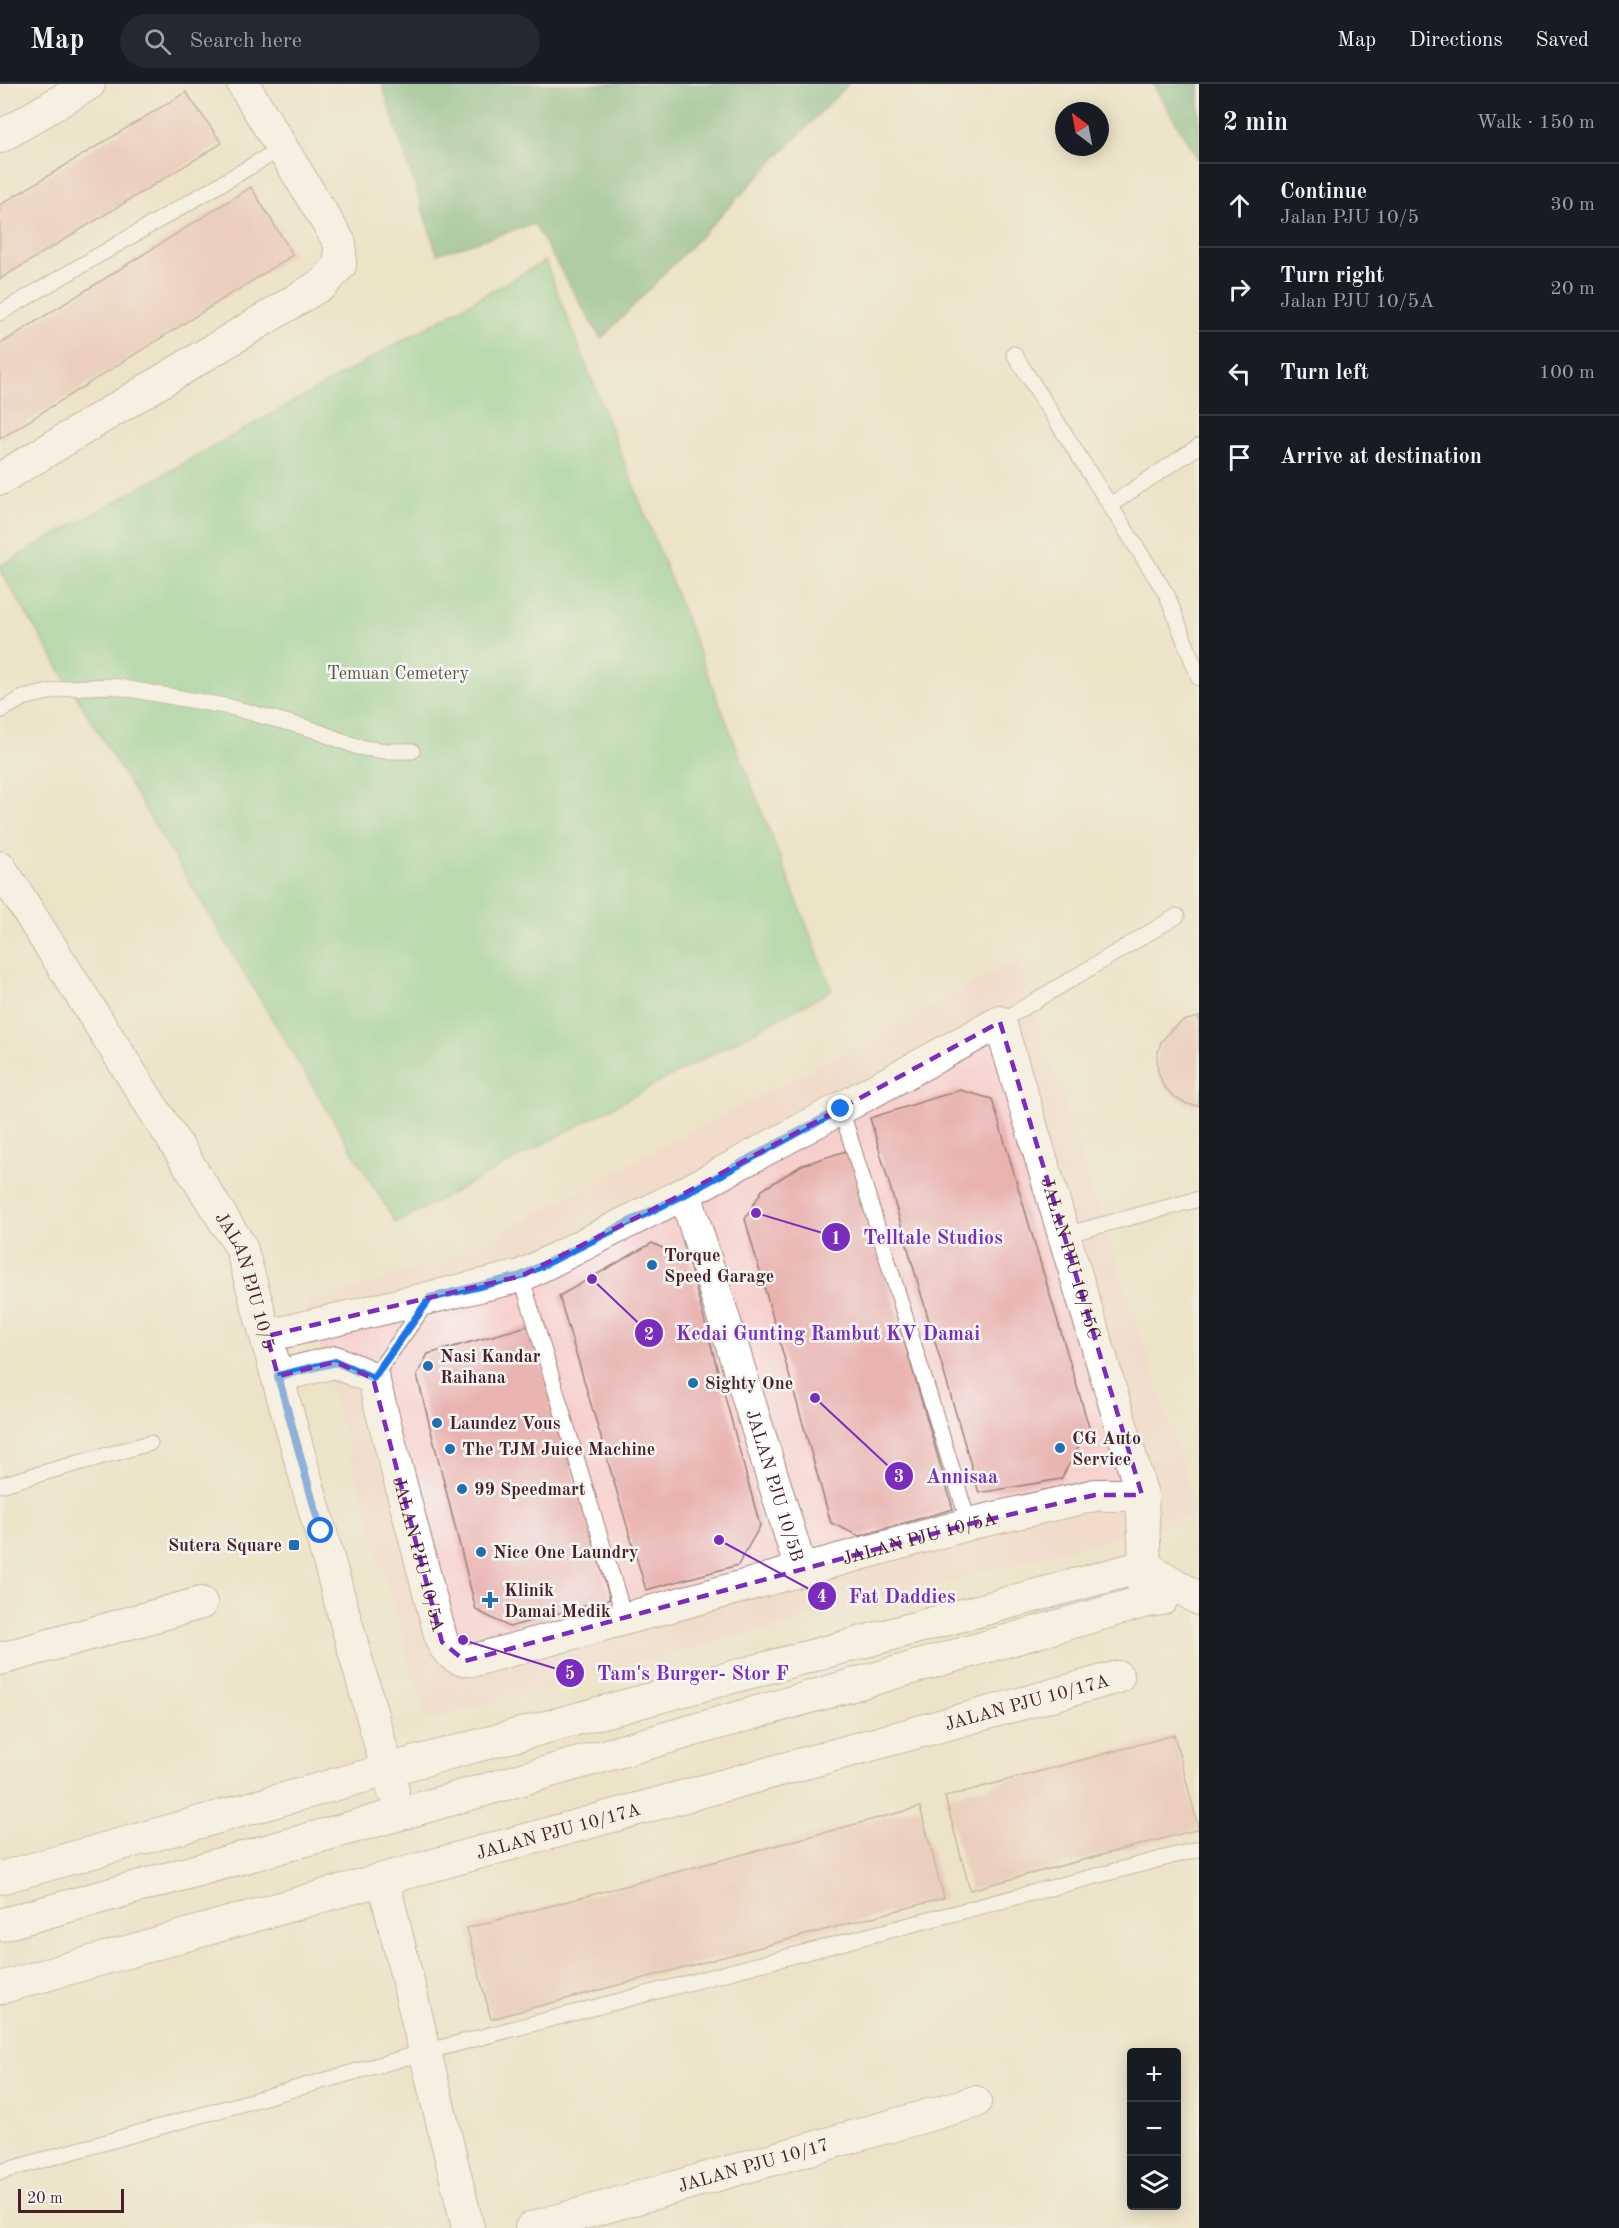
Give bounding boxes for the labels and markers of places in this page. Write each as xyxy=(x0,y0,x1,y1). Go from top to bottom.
callout: Telltale Studios xyxy=(821,1218,1015,1256)
place label: Torque Speed Garage xyxy=(664,1247,774,1286)
marker: Torque Speed Garage xyxy=(645,1258,659,1272)
callout: Kedai Gunting Rambut KV Damai xyxy=(634,1314,992,1352)
place label: Nasi Kandar Raihana xyxy=(440,1348,541,1387)
marker: Nasi Kandar Raihana xyxy=(421,1359,435,1373)
place label: 8ighty One xyxy=(705,1375,793,1393)
marker: 8ighty One xyxy=(686,1376,700,1390)
place label: Laundez Vous xyxy=(449,1415,561,1433)
marker: Laundez Vous xyxy=(430,1416,444,1430)
place label: CG Auto Service xyxy=(1072,1430,1141,1469)
place label: The TJM Juice Machine xyxy=(462,1441,655,1459)
marker: CG Auto Service xyxy=(1053,1441,1067,1455)
marker: The TJM Juice Machine xyxy=(443,1442,457,1456)
callout: Annisaa xyxy=(884,1457,1010,1495)
place label: 99 Speedmart xyxy=(474,1481,586,1499)
marker: 99 Speedmart xyxy=(455,1482,469,1496)
place label: Sutera Square xyxy=(168,1537,282,1555)
marker: Sutera Square xyxy=(287,1538,301,1552)
place label: Nice One Laundry xyxy=(493,1544,638,1562)
marker: Nice One Laundry xyxy=(474,1545,488,1559)
callout: Fat Daddies xyxy=(807,1577,968,1615)
place label: Klinik Damai Medik xyxy=(504,1582,611,1621)
marker: Klinik Damai Medik xyxy=(481,1591,499,1609)
callout: Tam's Burger- Stor F xyxy=(555,1654,801,1692)

